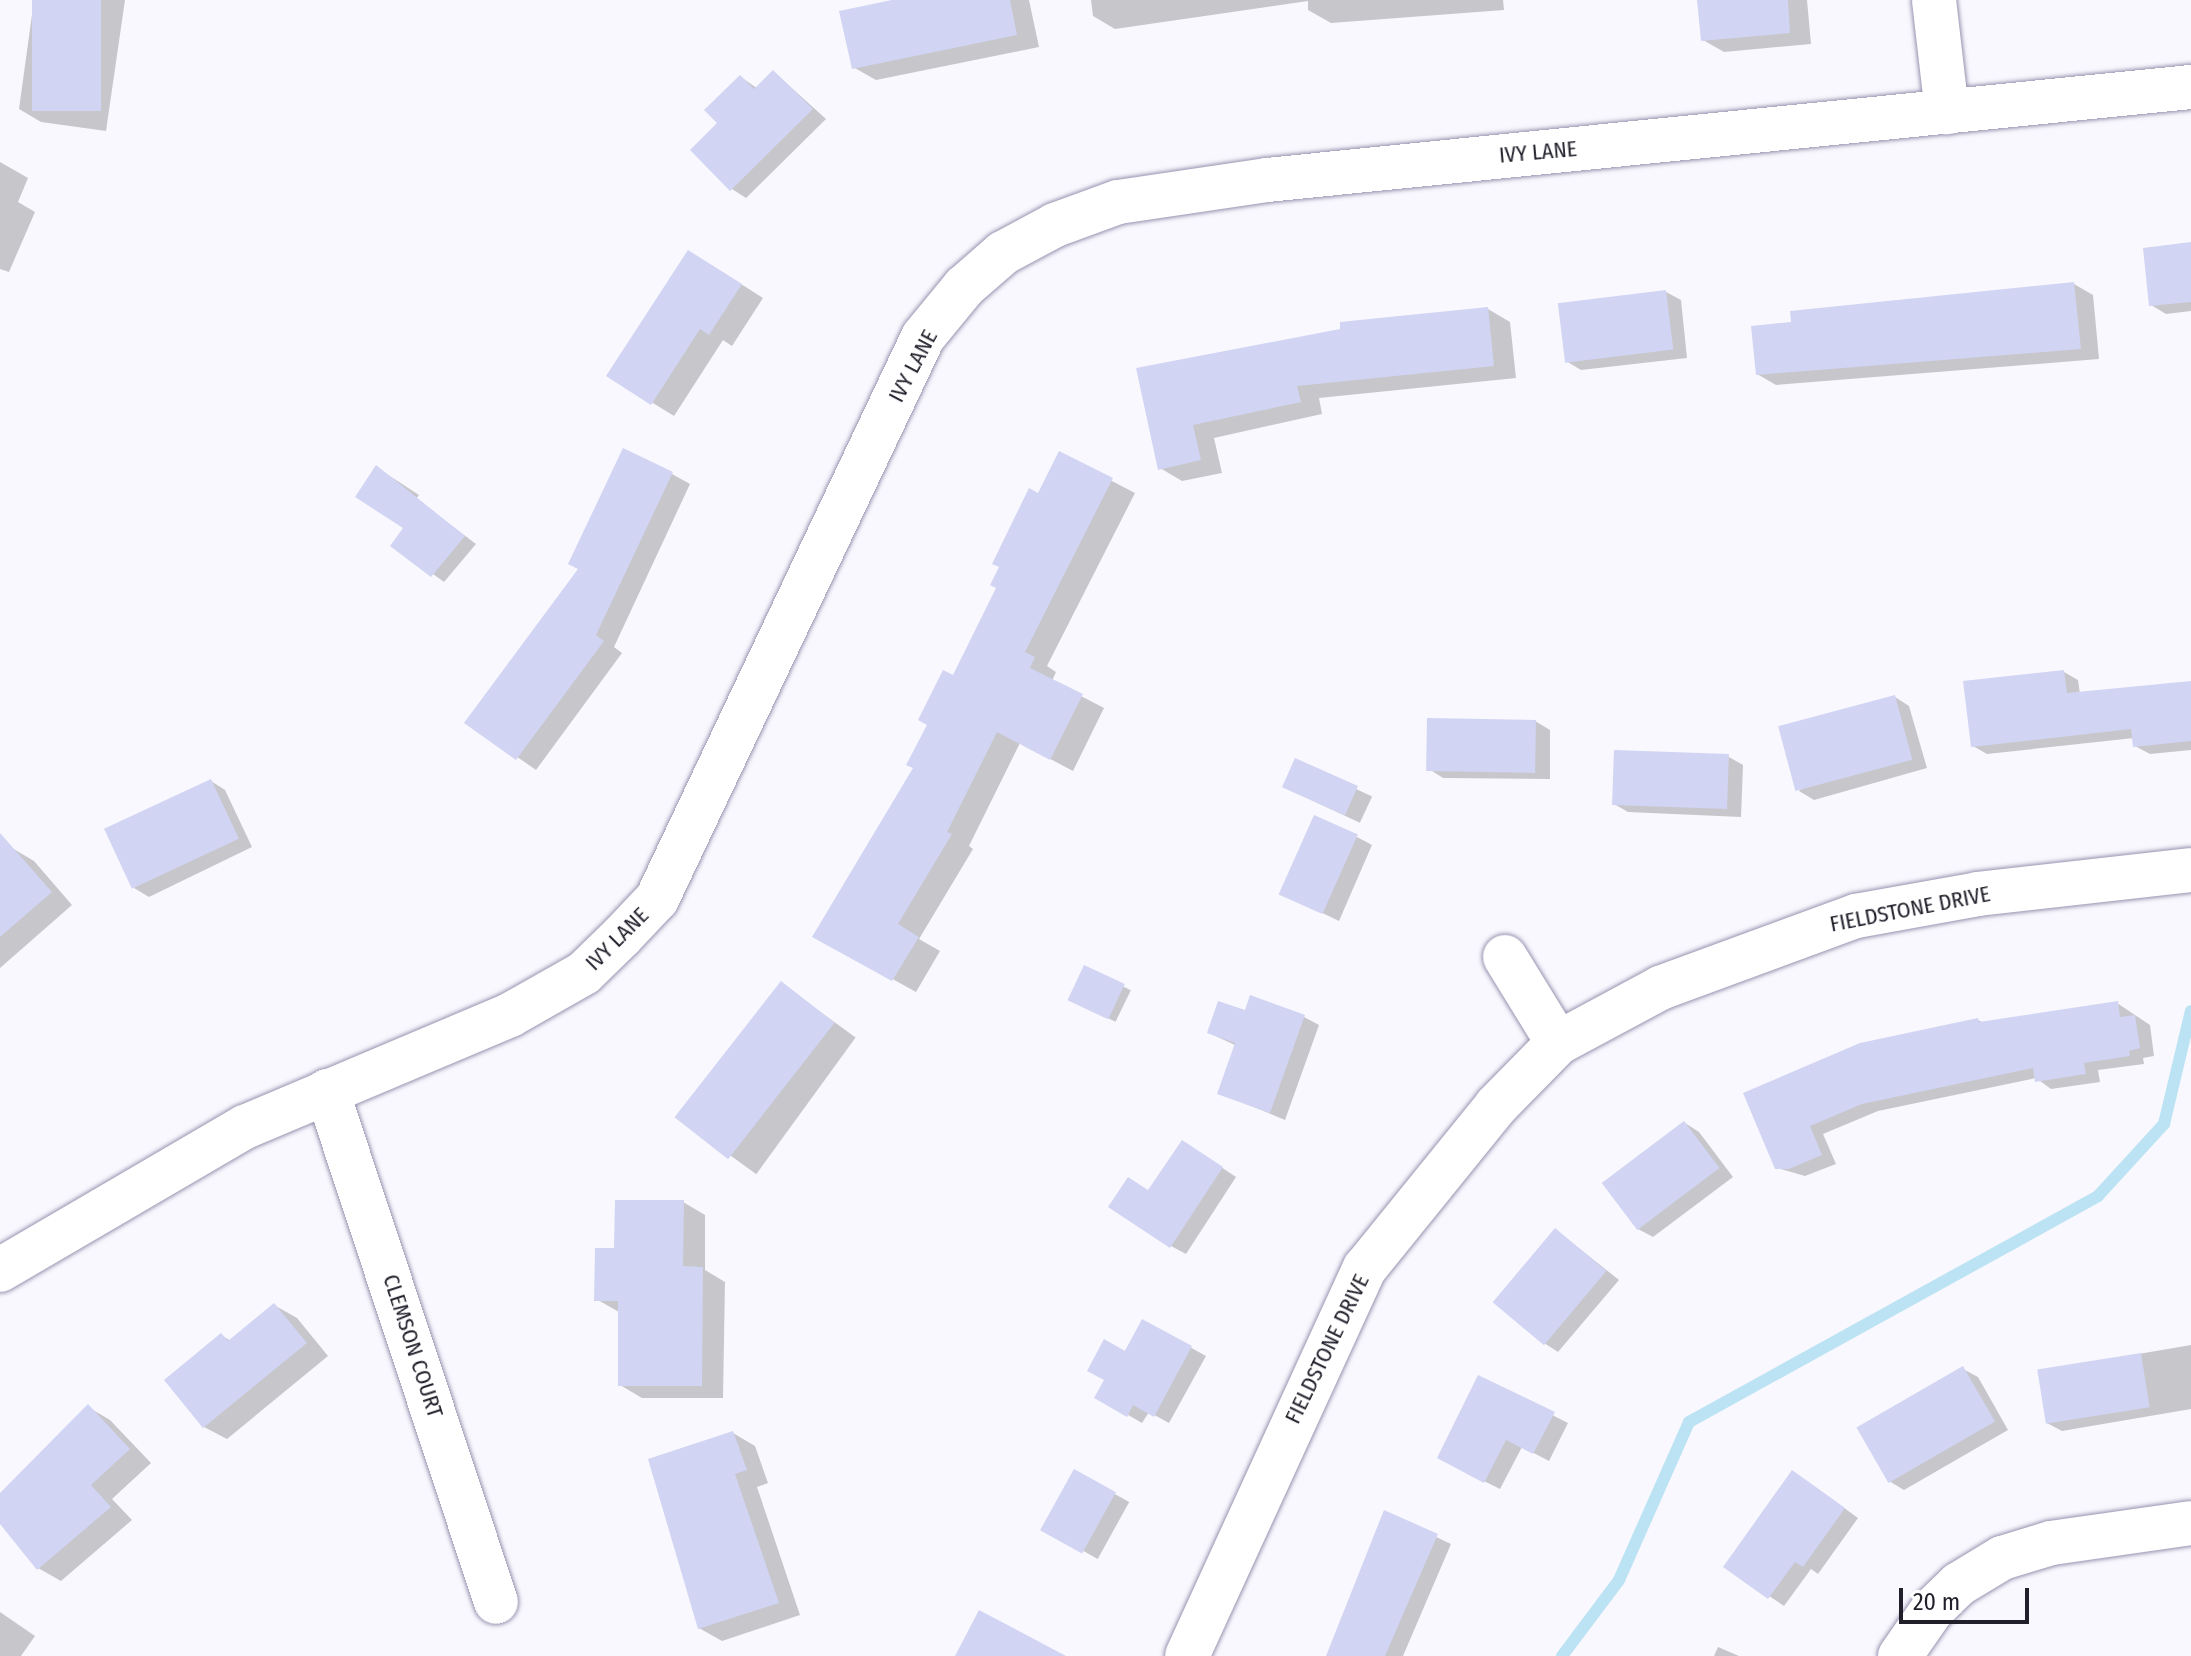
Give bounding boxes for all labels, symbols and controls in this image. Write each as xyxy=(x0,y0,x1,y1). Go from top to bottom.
street label: IVY LANE xyxy=(1498,135,1578,169)
street label: IVY LANE xyxy=(883,325,943,407)
street label: FIELDSTONE DRIVE xyxy=(1828,881,1992,937)
street label: IVY LANE xyxy=(580,902,654,976)
street label: FIELDSTONE DRIVE xyxy=(1279,1270,1375,1428)
street label: CLEMSON COURT xyxy=(377,1271,449,1421)
scale bar xyxy=(1903,1572,2033,1622)
text: 20 m xyxy=(1913,1588,1960,1616)

